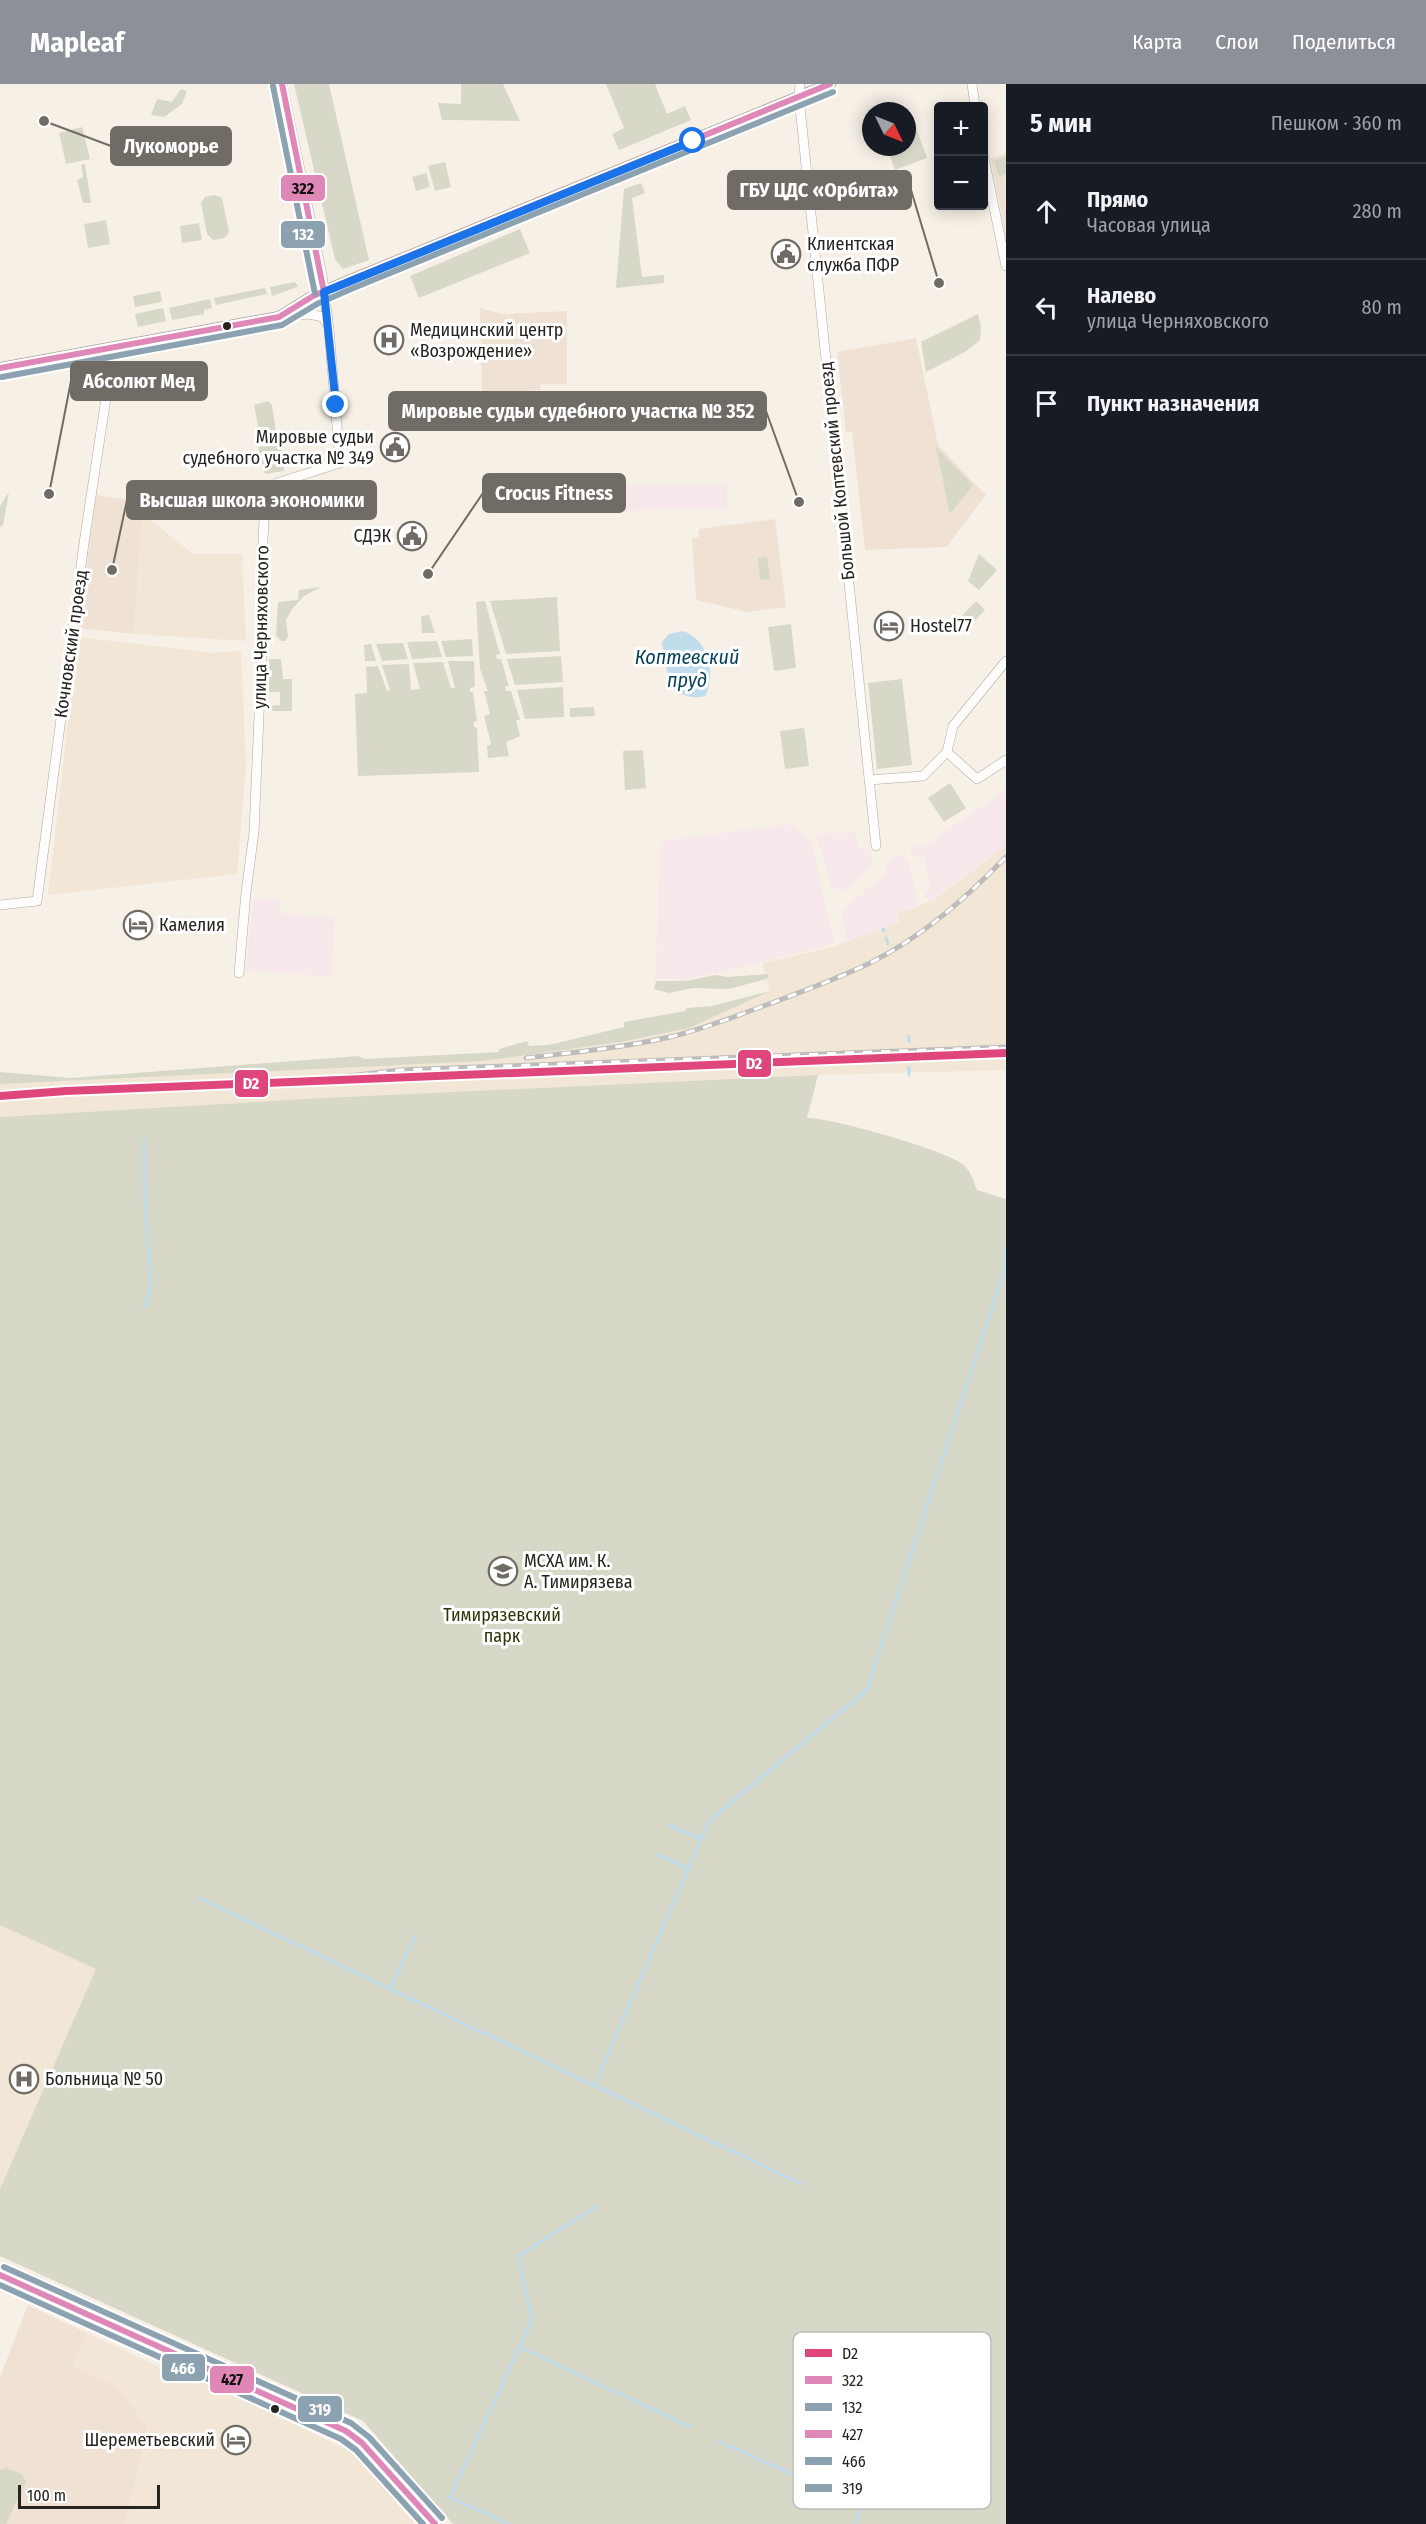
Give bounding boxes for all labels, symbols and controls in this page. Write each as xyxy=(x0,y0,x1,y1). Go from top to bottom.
text: Mapleaf xyxy=(30,26,124,59)
text: Карта xyxy=(1132,29,1182,55)
text: Слои xyxy=(1215,29,1259,55)
text: Поделиться xyxy=(1292,29,1396,55)
north arrow xyxy=(862,102,916,156)
map controls xyxy=(934,102,988,210)
button: + xyxy=(934,102,988,156)
text: 5 мин xyxy=(1030,108,1092,139)
text: Пешком · 360 m xyxy=(1271,111,1402,135)
callout: Лукоморье xyxy=(111,127,231,165)
route start xyxy=(679,127,705,153)
text: Лукоморье xyxy=(123,134,219,158)
button: − xyxy=(934,156,988,210)
callout: ГБУ ЦДС «Орбита» xyxy=(728,171,911,209)
line badge: 322 xyxy=(280,174,326,202)
text: ГБУ ЦДС «Орбита» xyxy=(740,178,899,202)
text: 322 xyxy=(291,179,315,198)
text: Прямо xyxy=(1087,186,1148,213)
icon: ahead xyxy=(1030,195,1063,228)
text: 280 m xyxy=(1353,199,1402,223)
text: Часовая улица xyxy=(1087,213,1211,237)
line badge: 132 xyxy=(280,220,326,249)
text: 132 xyxy=(292,225,314,244)
place label: Клиентская служба ПФР xyxy=(807,233,899,276)
public building icon: Клиентская служба ПФР xyxy=(770,238,802,270)
text: Налево xyxy=(1087,282,1156,309)
icon: left xyxy=(1030,291,1063,324)
text: 80 m xyxy=(1362,295,1402,319)
text: улица Черняховского xyxy=(1087,309,1269,333)
place label: Медицинский центр «Возрождение» xyxy=(410,319,563,362)
unlabelled marker xyxy=(221,320,233,332)
hospital icon: Медицинский центр «Возрождение» xyxy=(373,324,405,356)
street label: Большой Коптевский проезд xyxy=(815,361,859,581)
callout: Абсолют Мед xyxy=(71,362,207,400)
text: Абсолют Мед xyxy=(82,369,195,393)
icon: arrive xyxy=(1030,387,1063,420)
text: Пункт назначения xyxy=(1087,390,1259,417)
route end xyxy=(322,391,348,417)
callout: Мировые судьи судебного участка № 352 xyxy=(389,392,766,430)
text: Мировые судьи судебного участка № 352 xyxy=(402,399,755,423)
place label: Мировые судьи судебного участка № 349 xyxy=(182,426,374,469)
public building icon: Мировые судьи судебного участка № 349 xyxy=(379,431,411,463)
callout: Crocus Fitness xyxy=(483,474,625,512)
callout: Высшая школа экономики xyxy=(127,481,376,519)
text: Crocus Fitness xyxy=(495,481,613,505)
text: Высшая школа экономики xyxy=(139,488,365,512)
public building icon: СДЭК xyxy=(396,520,428,552)
place label: СДЭК xyxy=(354,525,391,547)
street label: улица Черняховского xyxy=(249,545,273,709)
street label: Кочновский проезд xyxy=(50,568,92,720)
hotel icon: Hostel77 xyxy=(873,610,905,642)
place label: Hostel77 xyxy=(910,615,972,637)
water label: Коптевский пруд xyxy=(635,645,739,692)
hotel icon: Камелия xyxy=(122,909,154,941)
place label: Камелия xyxy=(159,914,225,936)
line badge: D2 xyxy=(737,1049,772,1078)
text: D2 xyxy=(746,1054,763,1073)
line badge: D2 xyxy=(234,1069,269,1098)
text: D2 xyxy=(243,1074,260,1093)
place label: МСХА им. К. А. Тимирязева xyxy=(524,1550,633,1593)
school or university icon: МСХА им. К. А. Тимирязева xyxy=(487,1555,519,1587)
park label: Тимирязевский парк xyxy=(443,1604,561,1647)
hospital icon: Больница № 50 xyxy=(8,2063,40,2095)
place label: Больница № 50 xyxy=(45,2068,163,2090)
legend xyxy=(793,2332,991,2509)
text: D2 xyxy=(842,2344,858,2363)
line badge: 466 xyxy=(161,2353,206,2382)
text: 466 xyxy=(171,2359,195,2378)
line badge: 427 xyxy=(209,2365,255,2394)
text: 427 xyxy=(221,2370,243,2389)
text: 322 xyxy=(842,2371,863,2390)
line badge: 319 xyxy=(297,2395,343,2423)
text: 132 xyxy=(842,2398,862,2417)
text: 319 xyxy=(308,2400,331,2419)
unlabelled marker xyxy=(269,2403,281,2415)
hotel icon: Шереметьевский xyxy=(220,2424,252,2456)
text: 427 xyxy=(842,2425,863,2444)
place label: Шереметьевский xyxy=(84,2429,215,2451)
text: 466 xyxy=(842,2452,866,2471)
text: 319 xyxy=(842,2479,863,2498)
scale bar xyxy=(18,2482,160,2510)
text: 100 m xyxy=(27,2486,66,2505)

